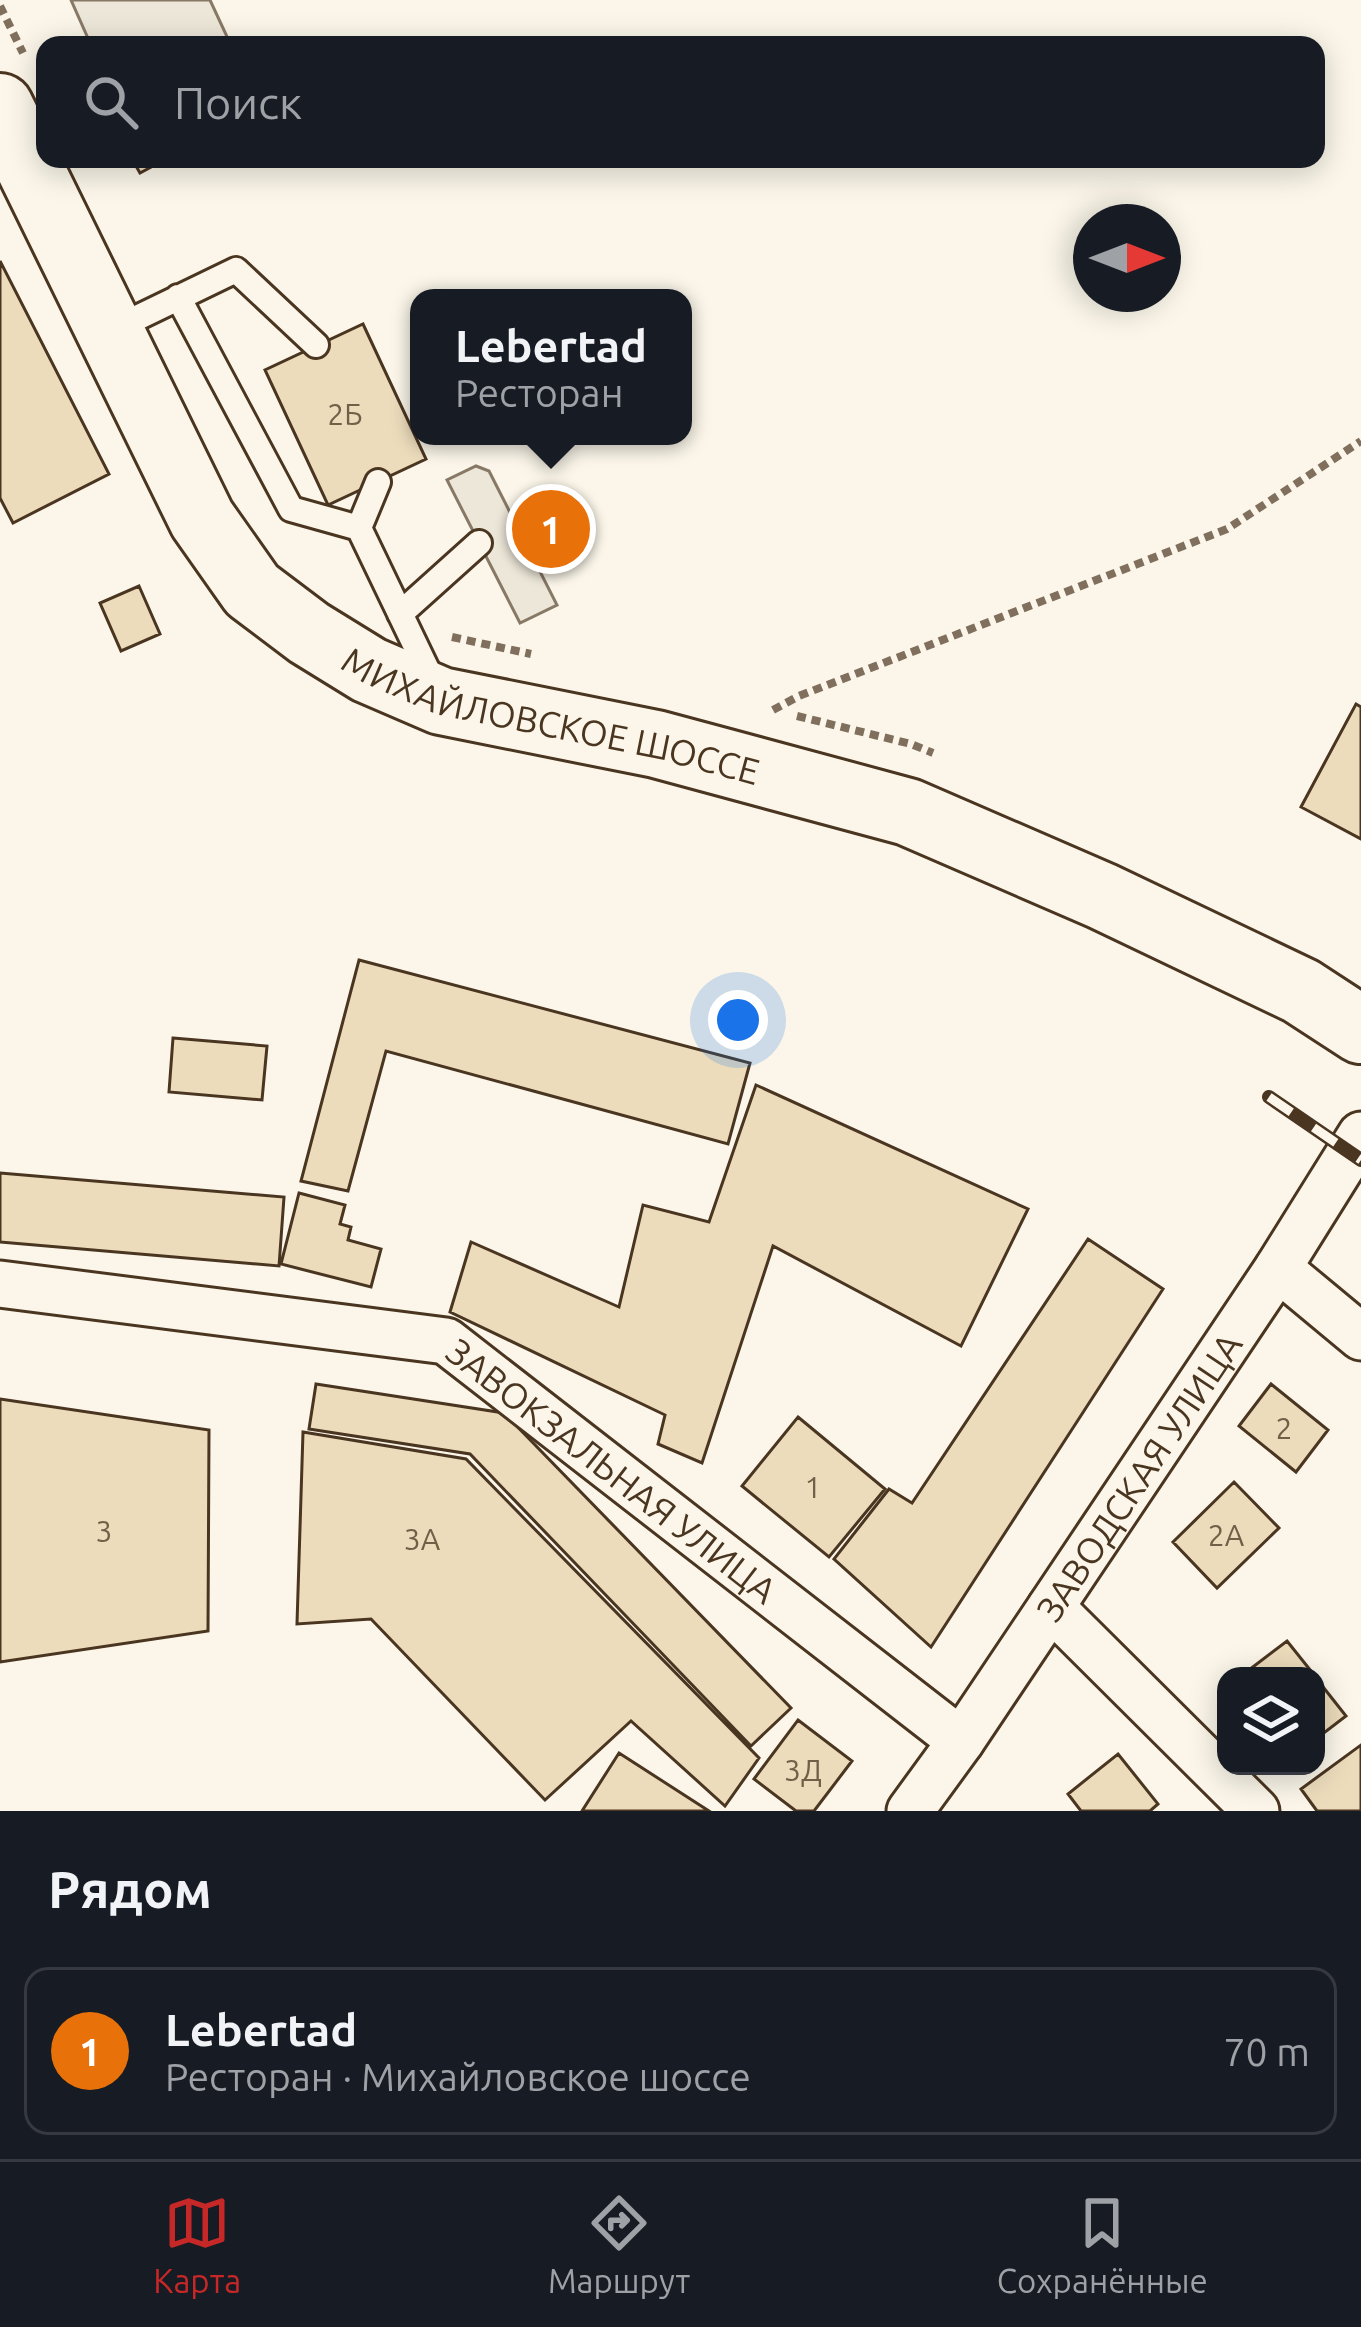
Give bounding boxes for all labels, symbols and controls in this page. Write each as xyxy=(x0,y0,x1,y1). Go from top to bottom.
search box xyxy=(36,36,1325,168)
icon: search xyxy=(78,69,144,135)
text: Поиск xyxy=(174,77,302,128)
north arrow xyxy=(1073,204,1181,312)
popup xyxy=(410,289,692,445)
text: Lebertad xyxy=(455,320,647,371)
text: Ресторан xyxy=(455,371,623,414)
house number: 2Б xyxy=(327,397,363,431)
pin: 1 xyxy=(512,484,590,574)
street label: МИХАЙЛОВСКОЕ ШОССЕ xyxy=(335,638,764,792)
your location xyxy=(708,990,768,1050)
street label: ЗАВОДСКАЯ УЛИЦА xyxy=(1027,1324,1250,1628)
street label: ЗАВОКЗАЛЬНАЯ УЛИЦА xyxy=(439,1329,786,1611)
house number: 2 xyxy=(1276,1411,1292,1445)
house number: 1 xyxy=(805,1470,821,1504)
house number: 3 xyxy=(96,1514,112,1548)
house number: 2А xyxy=(1208,1518,1245,1552)
house number: 3А xyxy=(404,1522,441,1556)
map controls xyxy=(1217,1667,1325,1775)
button: layers xyxy=(1217,1667,1325,1775)
house number: 3Д xyxy=(784,1753,822,1787)
text: Рядом xyxy=(48,1860,212,1918)
text: Lebertad xyxy=(165,2004,357,2055)
text: 1 xyxy=(79,2030,101,2073)
text: 70 m xyxy=(1223,2030,1310,2073)
text: Ресторан · Михайловское шоссе xyxy=(165,2055,751,2098)
tab: Карта xyxy=(153,2190,241,2299)
tab: Маршрут xyxy=(548,2190,690,2299)
tab: Сохранённые xyxy=(997,2190,1208,2299)

